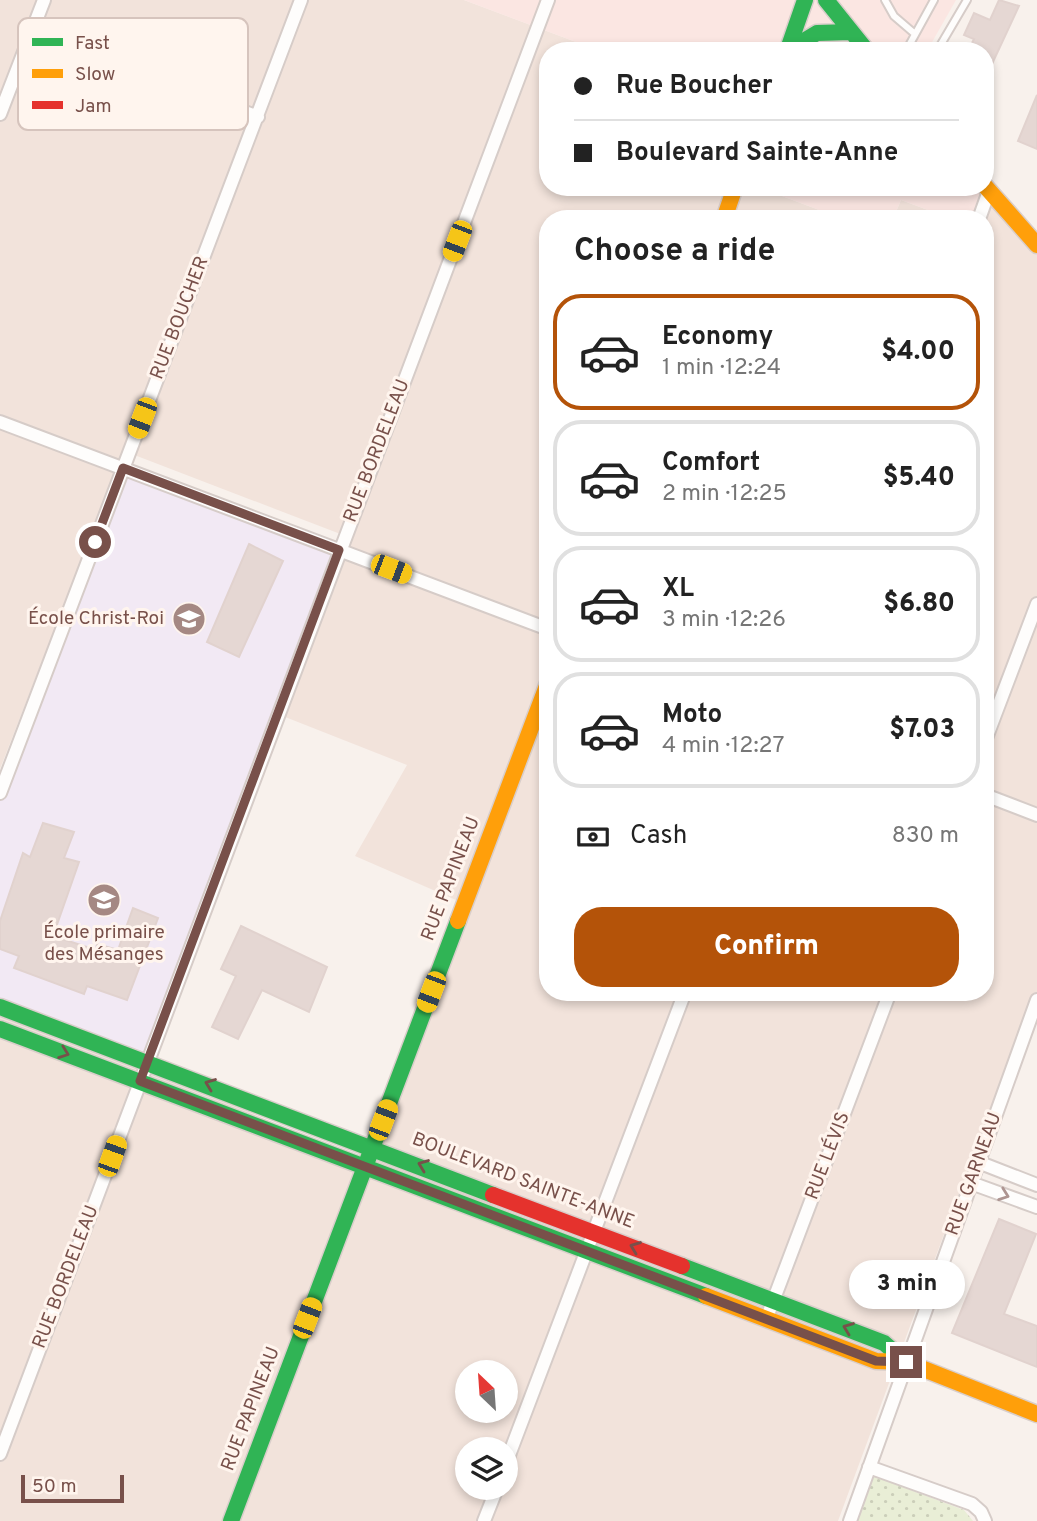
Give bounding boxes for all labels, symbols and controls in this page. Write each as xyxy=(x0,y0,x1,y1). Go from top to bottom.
legend xyxy=(18,18,248,130)
text: Fast xyxy=(75,32,110,56)
text: Slow xyxy=(75,63,115,87)
text: Rue Boucher xyxy=(616,70,773,103)
text: Jam xyxy=(75,95,112,119)
text: Boulevard Sainte-Anne xyxy=(616,137,898,170)
car xyxy=(440,218,475,264)
text: Choose a ride xyxy=(574,232,775,272)
street label: RUE BOUCHER xyxy=(146,253,214,383)
icon: car xyxy=(578,321,641,384)
text: Economy xyxy=(662,321,773,354)
text: $4.00 xyxy=(881,336,955,369)
text: 1 min · 12:24 xyxy=(662,354,781,383)
street label: RUE BORDELEAU xyxy=(339,376,415,526)
car xyxy=(125,395,160,441)
icon: car xyxy=(578,447,641,510)
text: Comfort xyxy=(662,447,760,480)
text: $5.40 xyxy=(883,462,955,495)
text: 2 min · 12:25 xyxy=(662,480,787,509)
route start xyxy=(79,526,111,558)
car xyxy=(368,552,415,586)
icon: car xyxy=(578,573,641,636)
text: XL xyxy=(662,573,694,606)
text: $6.80 xyxy=(883,588,955,621)
school or university icon: École Christ-Roi xyxy=(170,600,208,638)
place label: École Christ-Roi xyxy=(28,606,164,631)
text: 3 min · 12:26 xyxy=(662,606,786,635)
icon: car xyxy=(578,699,641,762)
text: Moto xyxy=(662,699,722,732)
text: $7.03 xyxy=(889,714,955,747)
text: 4 min · 12:27 xyxy=(662,732,784,761)
street label: RUE PAPINEAU xyxy=(416,813,486,945)
icon: cash xyxy=(574,818,612,856)
text: Cash xyxy=(630,820,687,853)
text: 830 m xyxy=(892,822,959,851)
school or university icon: École primaire des Mésanges xyxy=(85,881,123,919)
button: Confirm xyxy=(574,907,959,987)
place label: École primaire des Mésanges xyxy=(43,920,165,967)
car xyxy=(414,969,449,1015)
one-way arrow xyxy=(57,1045,70,1059)
one-way arrow xyxy=(205,1079,217,1093)
car xyxy=(366,1097,401,1143)
street label: RUE LÉVIS xyxy=(799,1108,856,1203)
street label: RUE GARNEAU xyxy=(941,1109,1007,1239)
street label: BOULEVARD SAINTE-ANNE xyxy=(408,1127,638,1235)
car xyxy=(95,1133,130,1179)
one-way arrow xyxy=(417,1160,429,1174)
one-way arrow xyxy=(997,1186,1009,1200)
street label: RUE BORDELEAU xyxy=(28,1202,104,1352)
one-way arrow xyxy=(630,1242,642,1256)
callout: 3 min xyxy=(848,1260,964,1310)
text: 3 min xyxy=(877,1270,937,1299)
car xyxy=(290,1295,325,1341)
one-way arrow xyxy=(842,1323,854,1337)
street label: RUE PAPINEAU xyxy=(216,1343,286,1475)
route end xyxy=(890,1346,922,1378)
north arrow xyxy=(455,1360,518,1423)
map controls xyxy=(455,1360,518,1500)
button: layers xyxy=(455,1437,518,1500)
scale bar xyxy=(21,1472,124,1504)
text: 50 m xyxy=(32,1475,77,1499)

